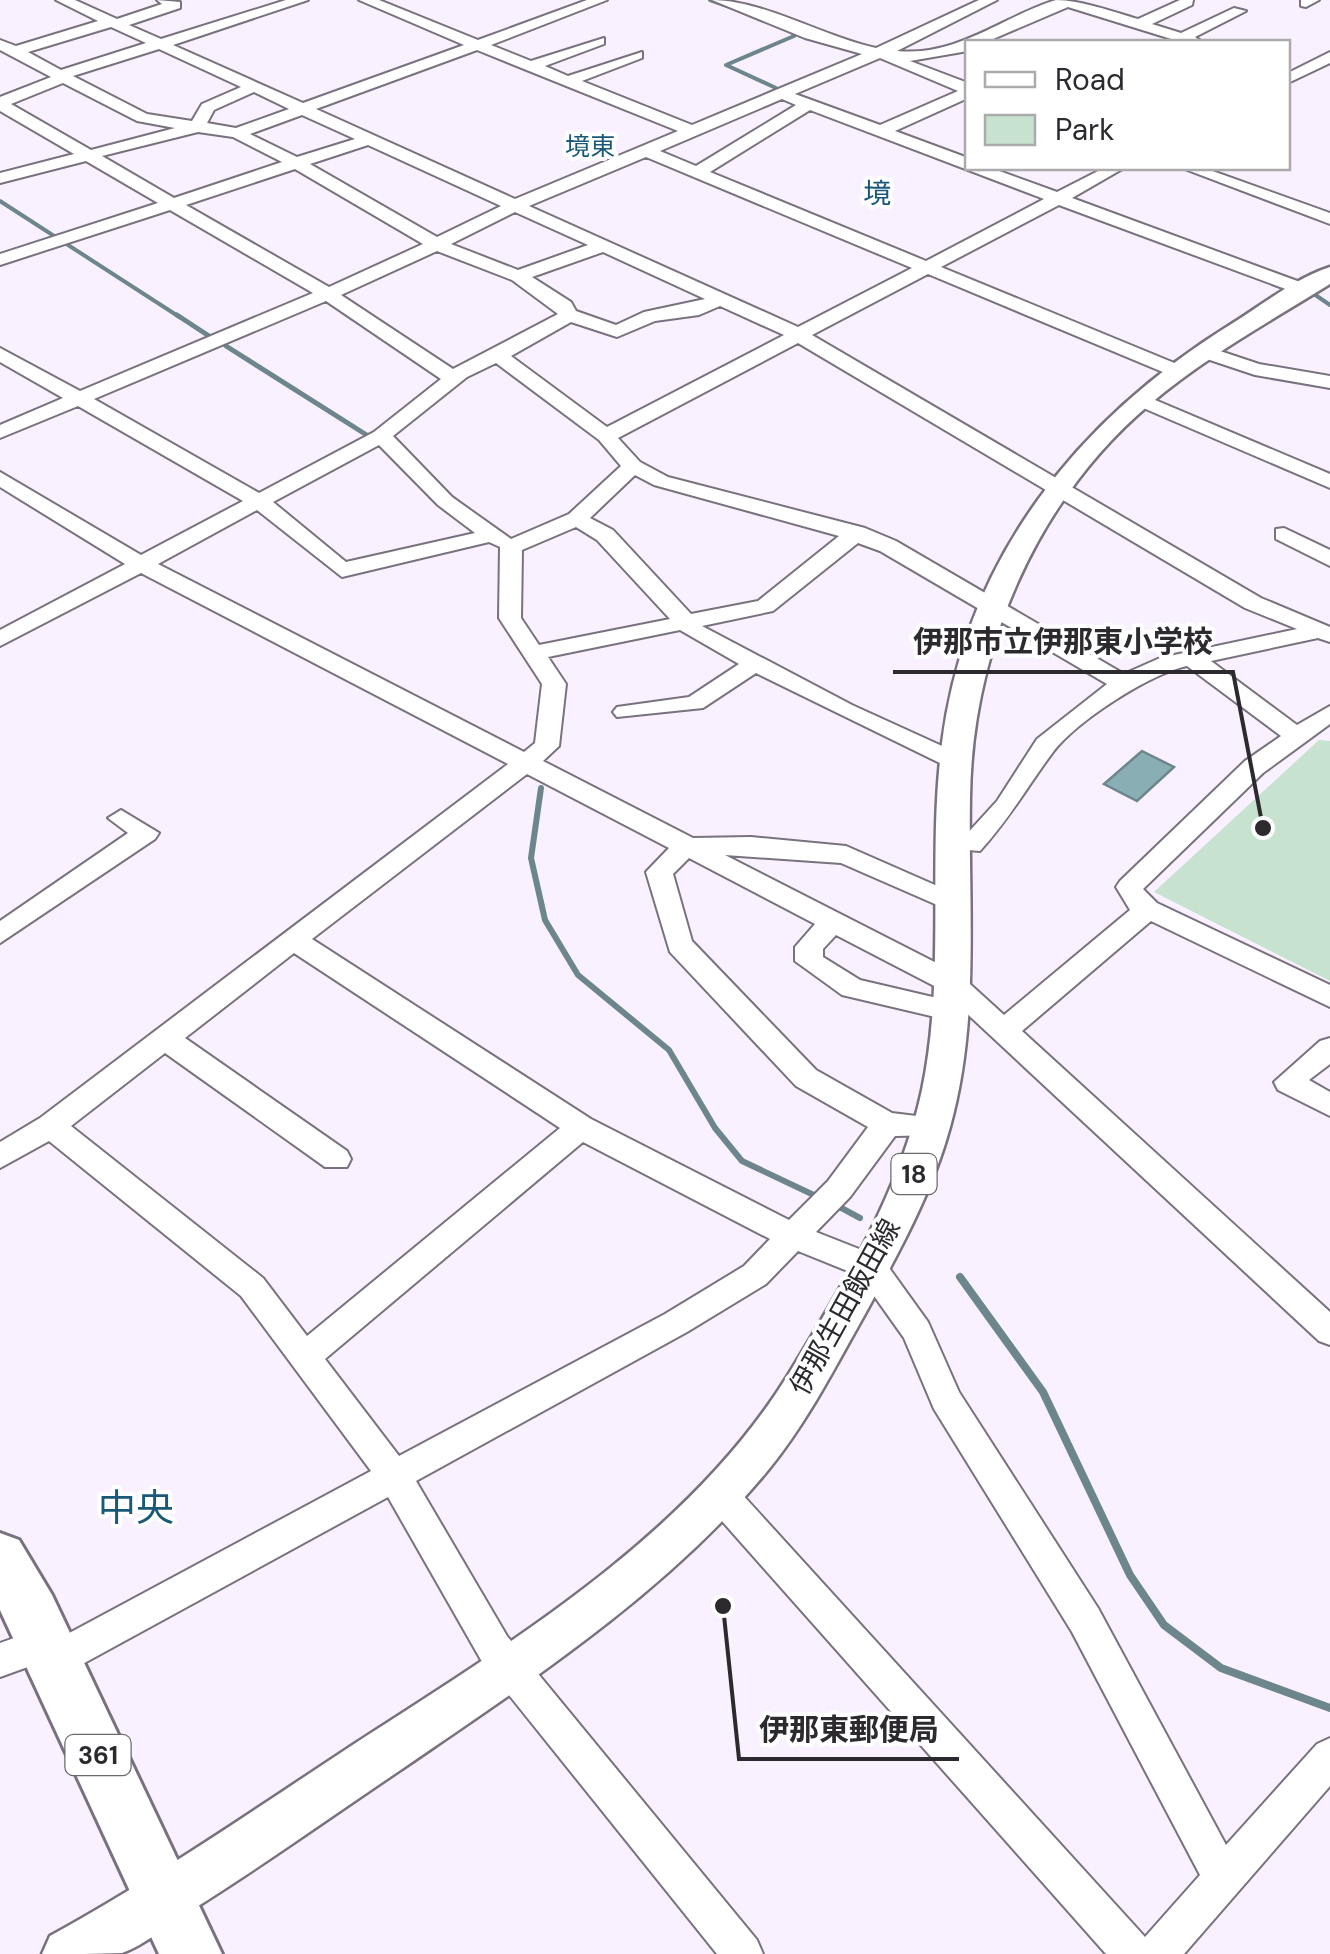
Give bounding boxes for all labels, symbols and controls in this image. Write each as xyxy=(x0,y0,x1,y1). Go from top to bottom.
legend xyxy=(965,40,1290,170)
text: Road xyxy=(1055,60,1125,99)
text: Park xyxy=(1055,110,1114,149)
district label: 境東 xyxy=(565,130,615,163)
district label: 境 xyxy=(863,175,891,212)
callout: 伊那市立伊那東小学校 xyxy=(893,612,1233,672)
text: 伊那市立伊那東小学校 xyxy=(913,622,1213,661)
road number: 18 xyxy=(892,1154,936,1194)
street label: 伊那生田飯田線 xyxy=(781,1212,909,1402)
district label: 中央 xyxy=(98,1483,174,1533)
callout: 伊那東郵便局 xyxy=(739,1699,959,1759)
text: 伊那東郵便局 xyxy=(759,1710,939,1749)
road number: 361 xyxy=(66,1735,130,1775)

